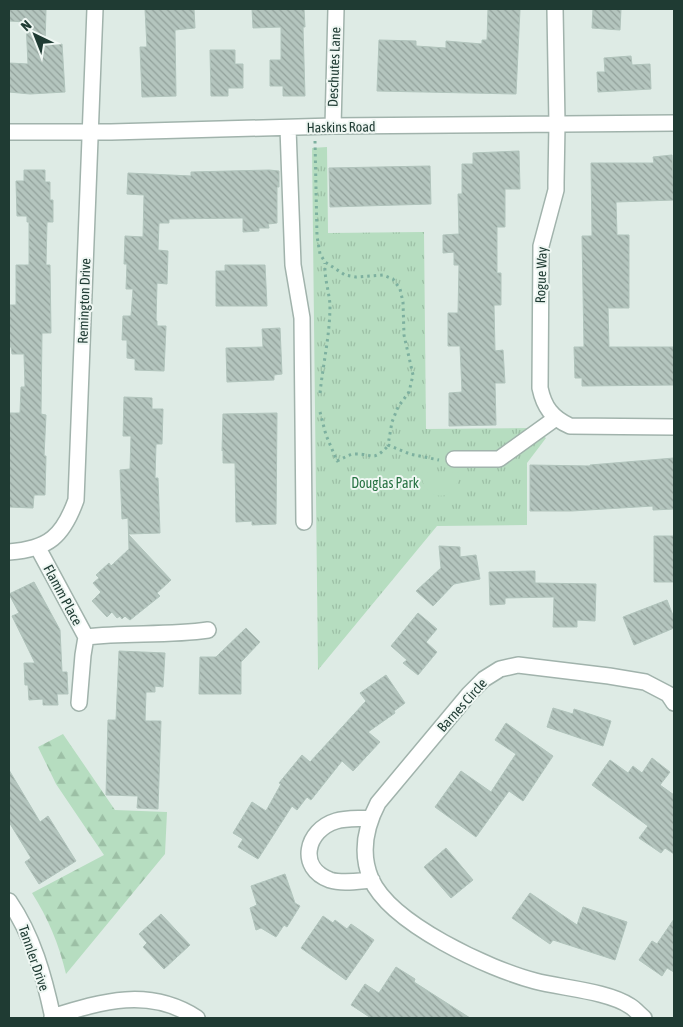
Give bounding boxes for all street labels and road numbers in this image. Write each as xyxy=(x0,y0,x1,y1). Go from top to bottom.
street label: Deschutes Lane xyxy=(325,27,343,107)
street label: Haskins Road xyxy=(306,118,376,136)
street label: Rogue Way xyxy=(532,246,550,304)
street label: Remington Drive xyxy=(75,258,93,344)
street label: Flamm Place xyxy=(40,562,86,628)
street label: Barnes Circle xyxy=(434,675,490,735)
street label: Tannler Drive xyxy=(15,923,53,993)

